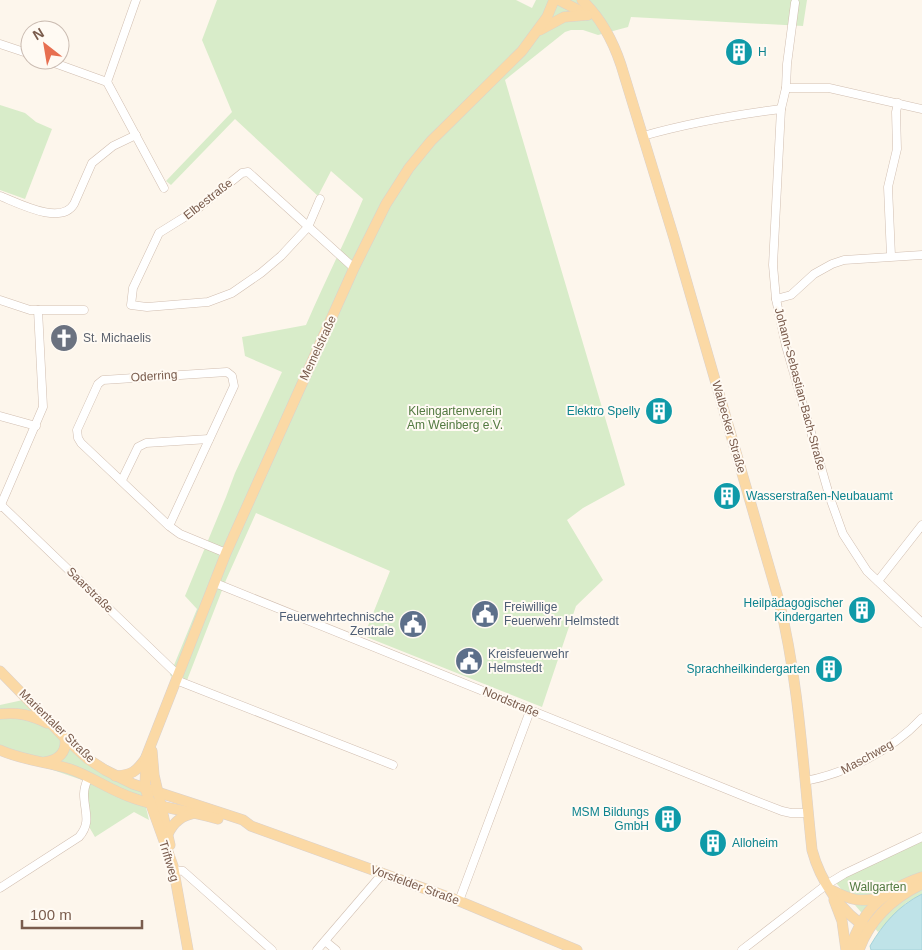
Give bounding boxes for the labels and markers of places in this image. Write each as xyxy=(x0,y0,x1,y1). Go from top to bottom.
building icon: H xyxy=(724,37,754,67)
place label: H xyxy=(758,45,767,59)
church icon: St. Michaelis xyxy=(49,323,79,353)
place label: St. Michaelis xyxy=(83,331,151,345)
building icon: Elektro Spelly xyxy=(644,396,674,426)
place label: Elektro Spelly xyxy=(567,404,640,418)
building icon: Wasserstraßen-Neubauamt xyxy=(712,481,742,511)
place label: Wasserstraßen-Neubauamt xyxy=(746,489,894,503)
building icon: Heilpädagogischer Kindergarten xyxy=(847,595,877,625)
place label: Heilpädagogischer Kindergarten xyxy=(744,596,843,624)
public building icon: Freiwillige Feuerwehr Helmstedt xyxy=(470,599,500,629)
place label: Freiwillige Feuerwehr Helmstedt xyxy=(504,600,619,628)
public building icon: Feuerwehrtechnische Zentrale xyxy=(398,609,428,639)
place label: Feuerwehrtechnische Zentrale xyxy=(279,610,394,638)
public building icon: Kreisfeuerwehr Helmstedt xyxy=(454,646,484,676)
place label: Kreisfeuerwehr Helmstedt xyxy=(488,647,569,675)
building icon: Sprachheilkindergarten xyxy=(814,654,844,684)
place label: Sprachheilkindergarten xyxy=(687,662,810,676)
building icon: MSM Bildungs GmbH xyxy=(653,804,683,834)
place label: MSM Bildungs GmbH xyxy=(572,805,649,833)
building icon: Alloheim xyxy=(698,828,728,858)
place label: Alloheim xyxy=(732,836,778,850)

